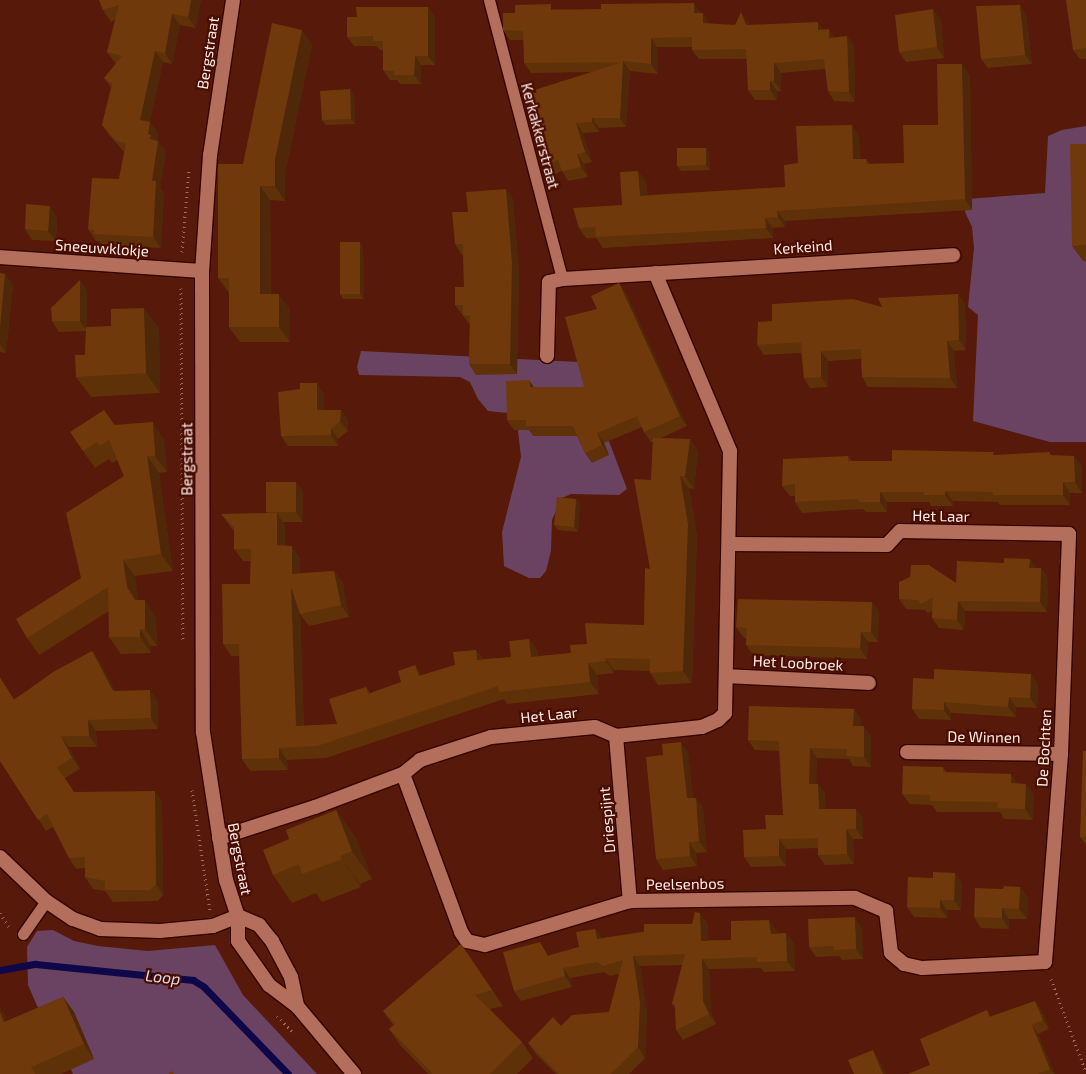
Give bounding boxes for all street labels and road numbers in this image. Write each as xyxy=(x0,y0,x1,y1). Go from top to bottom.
street label: Bergstraat xyxy=(193,15,223,91)
street label: Kerkakkerstraat xyxy=(517,81,563,191)
street label: Sneeuwklokje xyxy=(54,236,150,260)
street label: Kerkeind xyxy=(773,236,833,258)
street label: Bergstraat xyxy=(178,422,196,496)
street label: Het Laar xyxy=(912,507,970,525)
street label: Het Loobroek xyxy=(752,652,844,674)
street label: Het Laar xyxy=(520,703,578,727)
street label: De Bochten xyxy=(1033,709,1055,787)
street label: De Winnen xyxy=(947,727,1021,747)
street label: Driespijnt xyxy=(595,786,619,854)
street label: Bergstraat xyxy=(224,821,256,897)
street label: Peelsenbos xyxy=(646,874,724,894)

